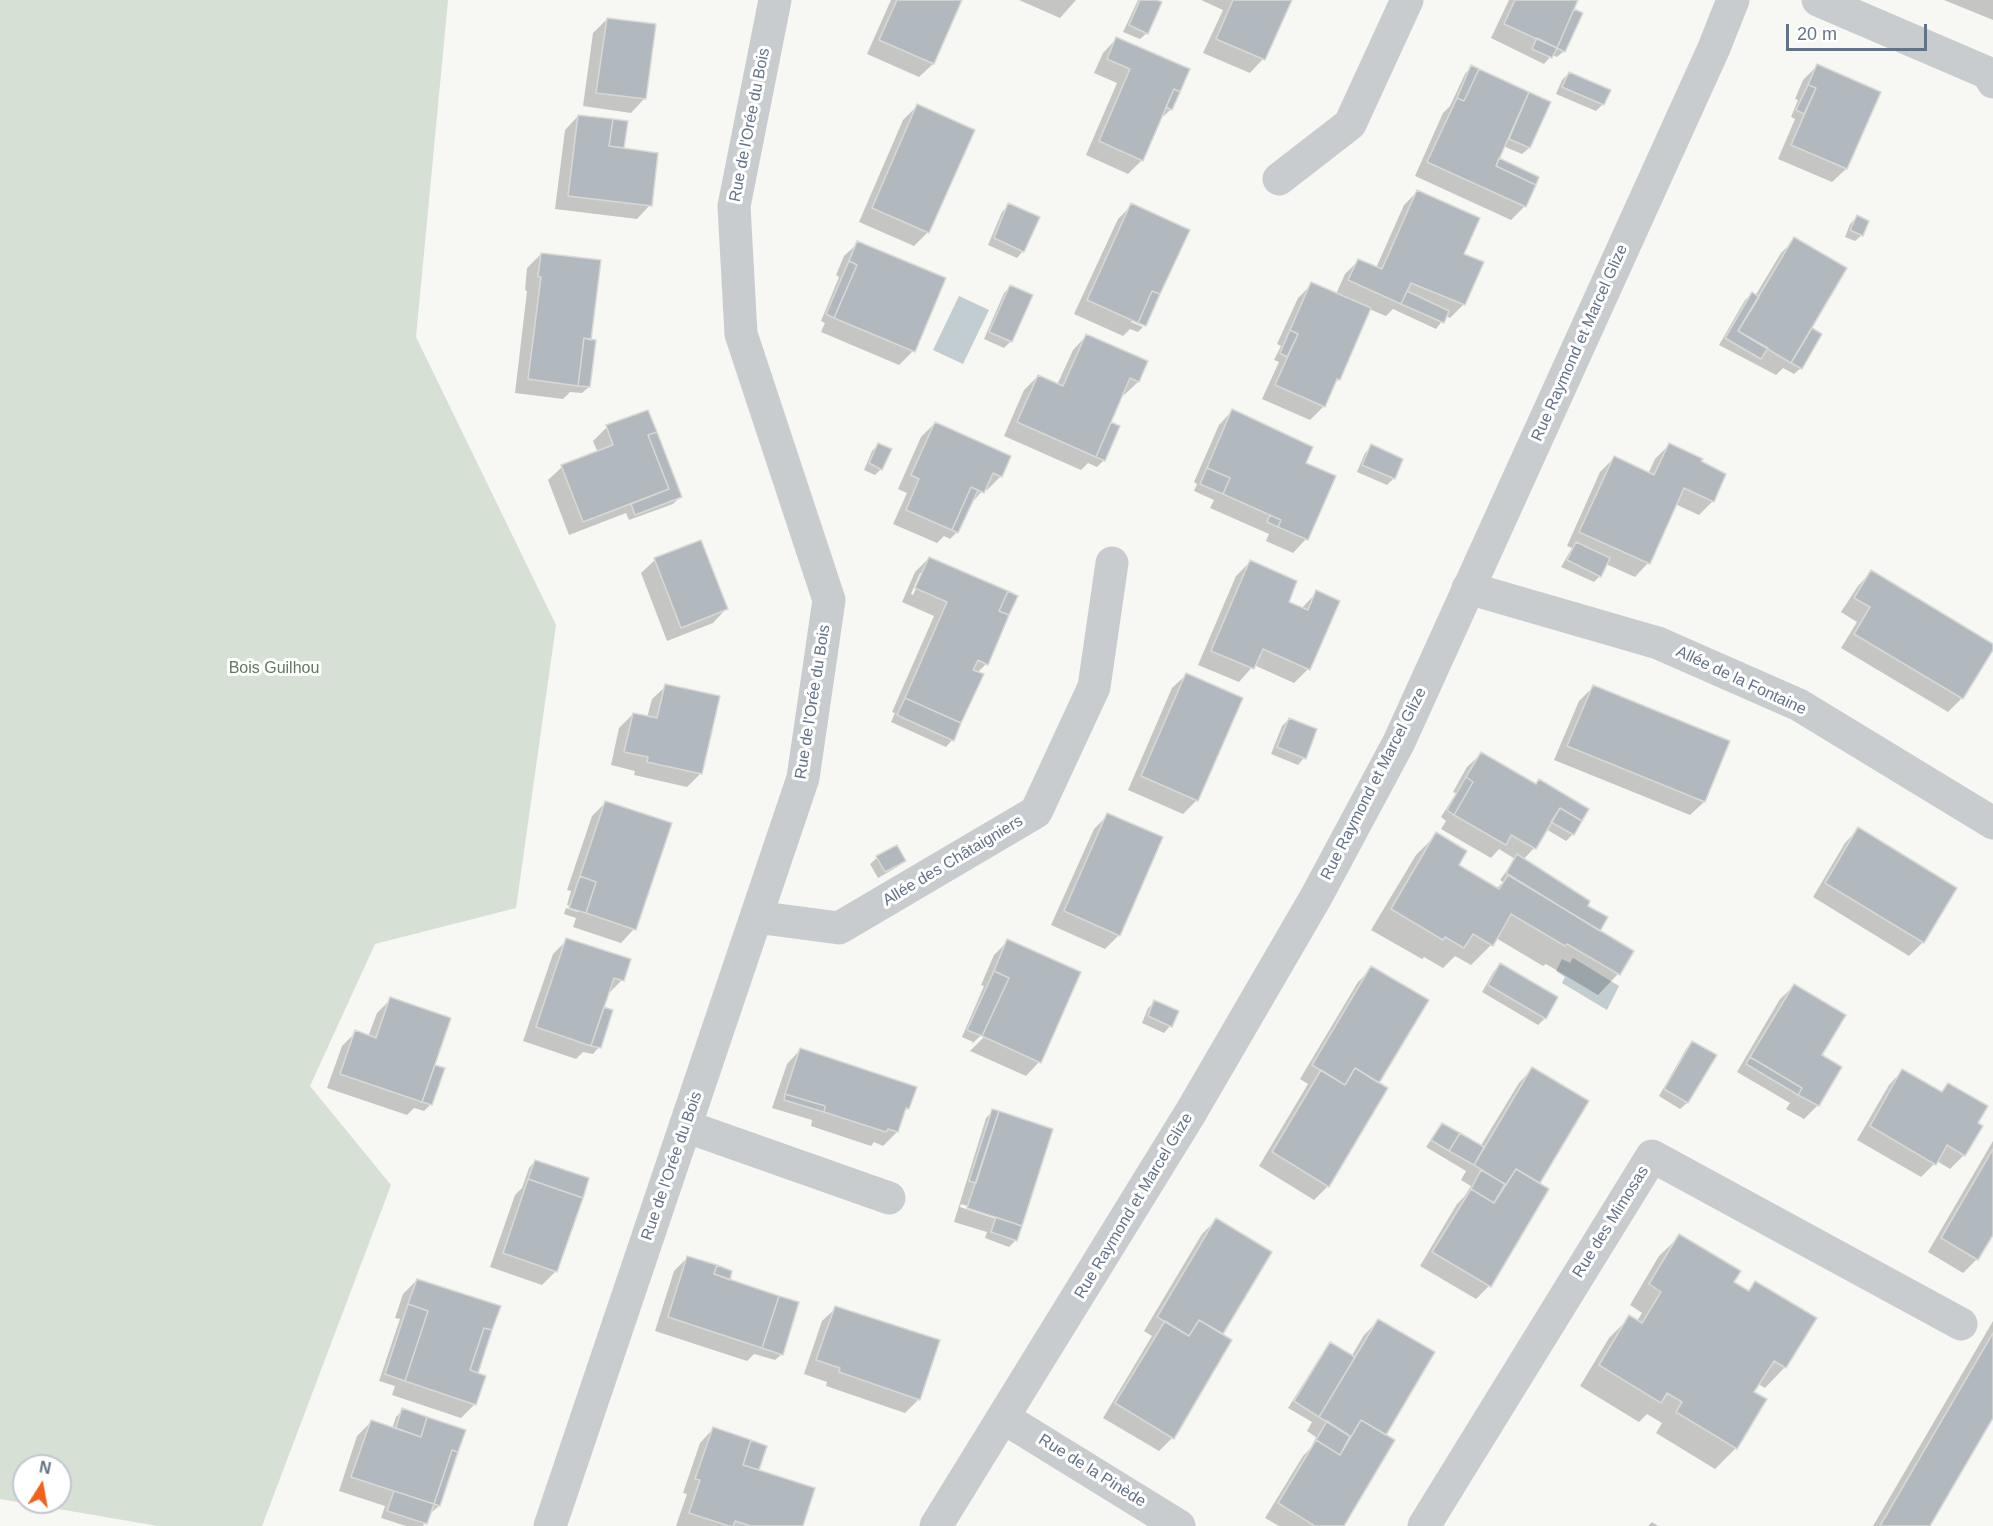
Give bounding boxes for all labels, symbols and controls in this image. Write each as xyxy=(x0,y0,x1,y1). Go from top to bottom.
scale bar xyxy=(1789,12,1930,50)
text: 20 m xyxy=(1797,24,1837,44)
street label: Rue de l'Orée du Bois xyxy=(726,47,774,203)
street label: Rue Raymond et Marcel Glize xyxy=(1528,242,1632,444)
street label: Rue de l'Orée du Bois xyxy=(791,623,835,781)
street label: Allée de la Fontaine xyxy=(1673,642,1809,720)
park label: Bois Guilhou xyxy=(229,659,319,679)
street label: Rue Raymond et Marcel Glize xyxy=(1317,685,1431,883)
street label: Allée des Châtaigniers xyxy=(879,812,1027,910)
street label: Rue de l'Orée du Bois xyxy=(638,1089,706,1243)
street label: Rue Raymond et Marcel Glize xyxy=(1071,1110,1197,1302)
street label: Rue des Mimosas xyxy=(1569,1163,1653,1281)
street label: Rue de la Pinède xyxy=(1035,1430,1149,1512)
north arrow xyxy=(12,1454,72,1514)
text: N xyxy=(38,1458,52,1477)

